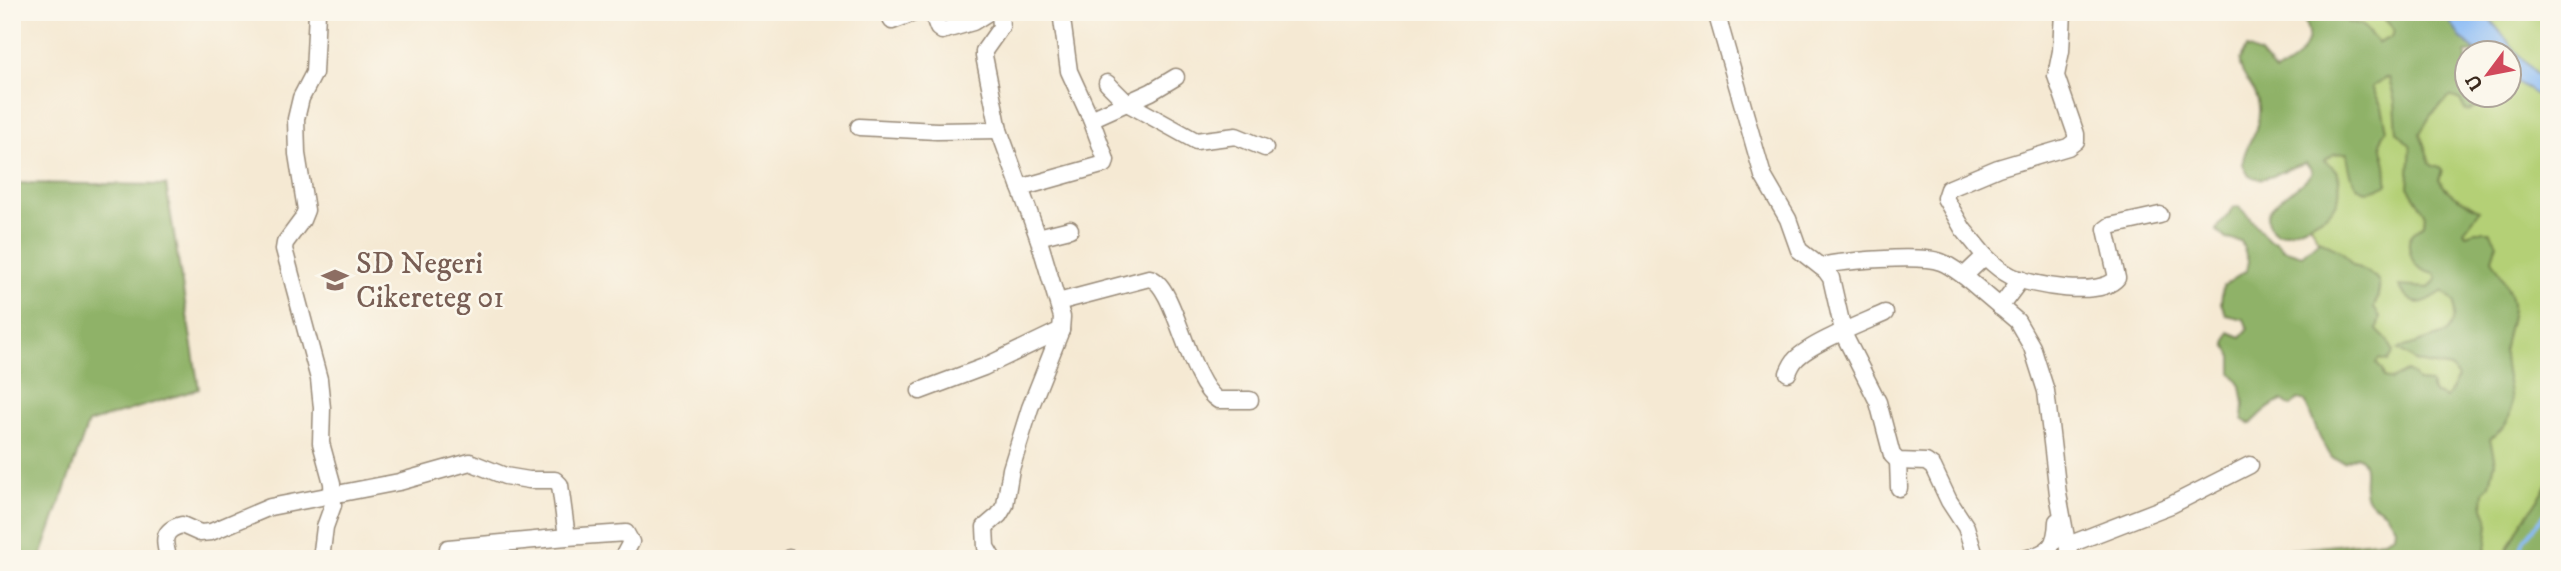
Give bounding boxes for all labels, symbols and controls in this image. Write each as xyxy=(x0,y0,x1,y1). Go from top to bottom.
north arrow xyxy=(2452,38,2522,108)
text: U xyxy=(2461,70,2489,95)
place label: SD Negeri Cikereteg 01 xyxy=(356,246,504,317)
school or university icon: SD Negeri Cikereteg 01 xyxy=(320,265,350,295)

